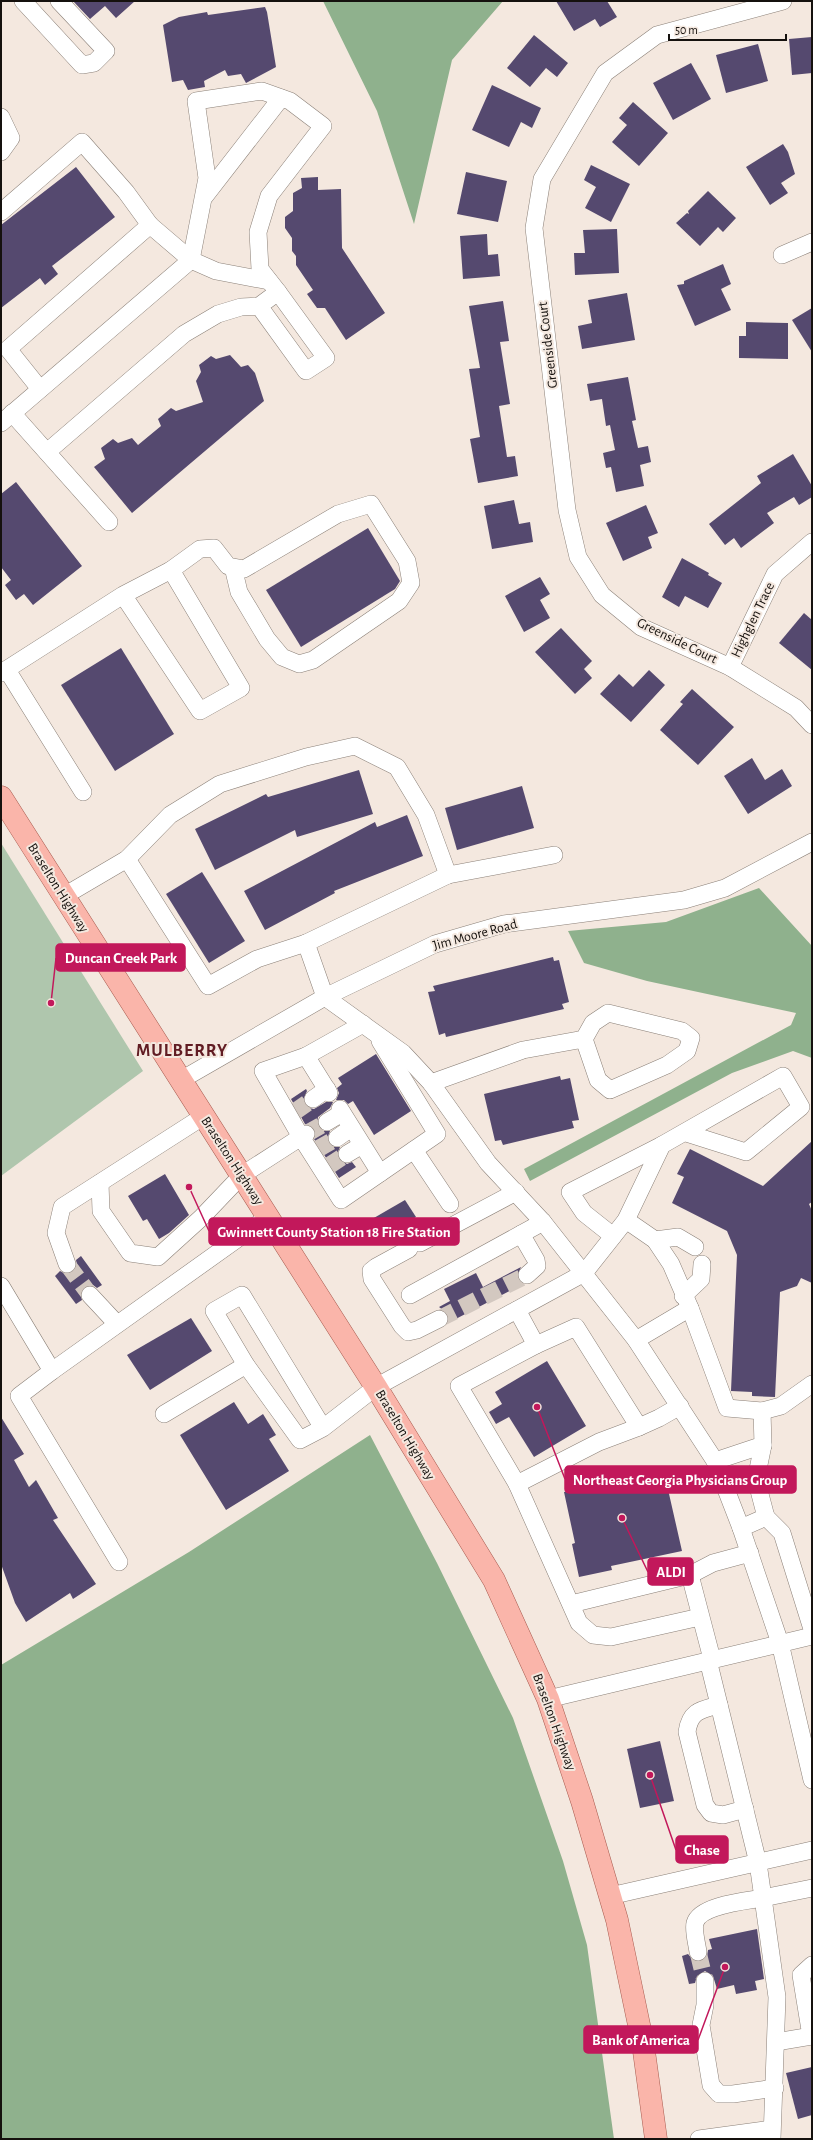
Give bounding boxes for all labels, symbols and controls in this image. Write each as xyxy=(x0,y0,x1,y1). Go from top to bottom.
scale bar xyxy=(669,16,786,42)
text: 50 m xyxy=(675,24,698,36)
street label: Greenside Court xyxy=(536,300,560,389)
street label: Highglen Trace xyxy=(729,580,777,660)
street label: Greenside Court xyxy=(635,616,720,667)
street label: Braselton Highway xyxy=(25,841,91,935)
street label: Jim Moore Road xyxy=(431,917,519,953)
callout: Duncan Creek Park xyxy=(56,944,185,971)
text: Duncan Creek Park xyxy=(65,951,178,966)
district label: MULBERRY xyxy=(136,1042,228,1060)
street label: Braselton Highway xyxy=(198,1114,266,1208)
callout: Gwinnett County Station 18 Fire Station xyxy=(209,1218,459,1245)
text: Gwinnett County Station 18 Fire Station xyxy=(217,1225,451,1240)
street label: Braselton Highway xyxy=(373,1388,437,1482)
callout: Northeast Georgia Physicians Group xyxy=(565,1466,796,1493)
text: Northeast Georgia Physicians Group xyxy=(573,1473,787,1488)
callout: ALDI xyxy=(648,1558,693,1585)
text: ALDI xyxy=(656,1565,686,1580)
street label: Braselton Highway xyxy=(530,1672,578,1772)
callout: Chase xyxy=(676,1836,728,1863)
text: Chase xyxy=(684,1843,720,1858)
callout: Bank of America xyxy=(584,2026,698,2053)
text: Bank of America xyxy=(592,2033,690,2048)

